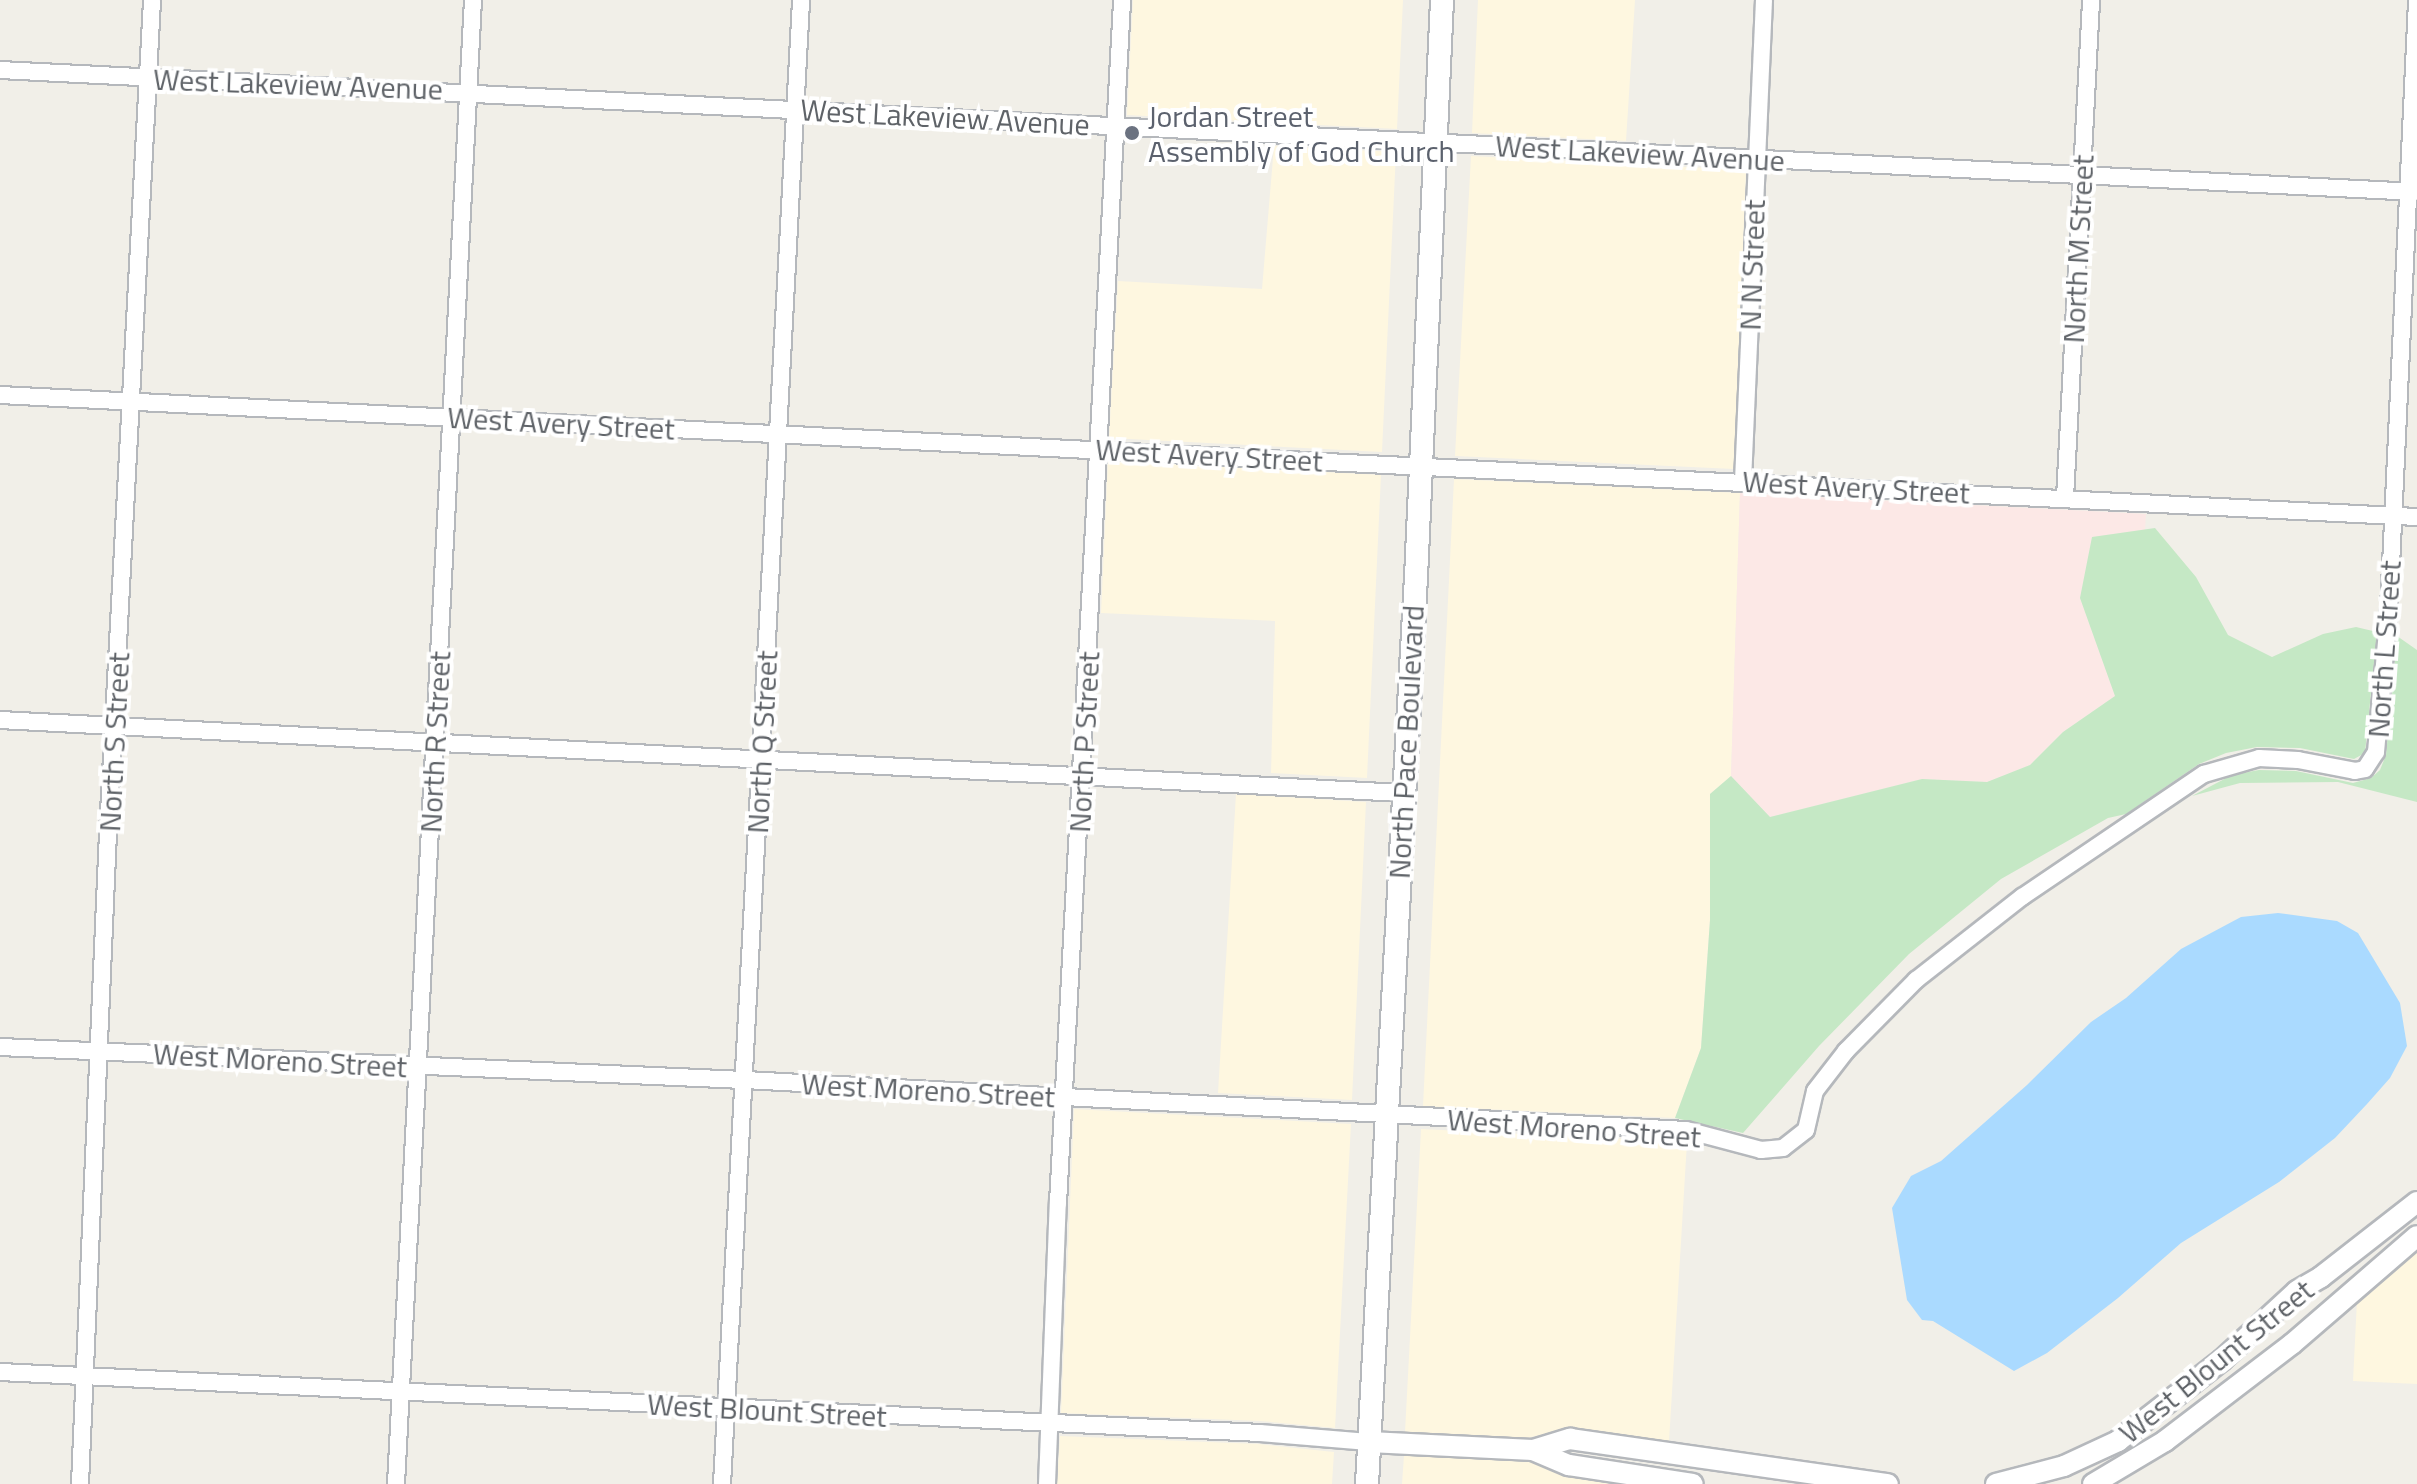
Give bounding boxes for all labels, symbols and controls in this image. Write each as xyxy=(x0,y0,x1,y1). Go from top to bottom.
street label: West Lakeview Avenue xyxy=(153,61,443,107)
street label: West Lakeview Avenue xyxy=(799,91,1091,143)
place label: Jordan Street Assembly of God Church xyxy=(1148,98,1455,168)
marker: Jordan Street Assembly of God Church xyxy=(1123,124,1141,142)
street label: West Lakeview Avenue xyxy=(1494,127,1786,179)
street label: North M Street xyxy=(2055,154,2101,344)
street label: N N Street xyxy=(1732,199,1772,331)
street label: West Avery Street xyxy=(446,399,676,447)
street label: West Avery Street xyxy=(1094,431,1324,479)
street label: West Avery Street xyxy=(1741,463,1971,511)
street label: North L Street xyxy=(2360,559,2408,739)
street label: North Pace Boulevard xyxy=(1381,604,1431,880)
street label: North R Street xyxy=(412,650,458,834)
street label: North Q Street xyxy=(739,650,785,834)
street label: North S Street xyxy=(91,651,137,833)
street label: North P Street xyxy=(1061,651,1107,833)
street label: West Moreno Street xyxy=(152,1035,408,1085)
street label: West Moreno Street xyxy=(800,1065,1056,1115)
street label: West Moreno Street xyxy=(1446,1101,1702,1155)
street label: West Blount Street xyxy=(2111,1272,2321,1450)
street label: West Blount Street xyxy=(646,1386,888,1434)

